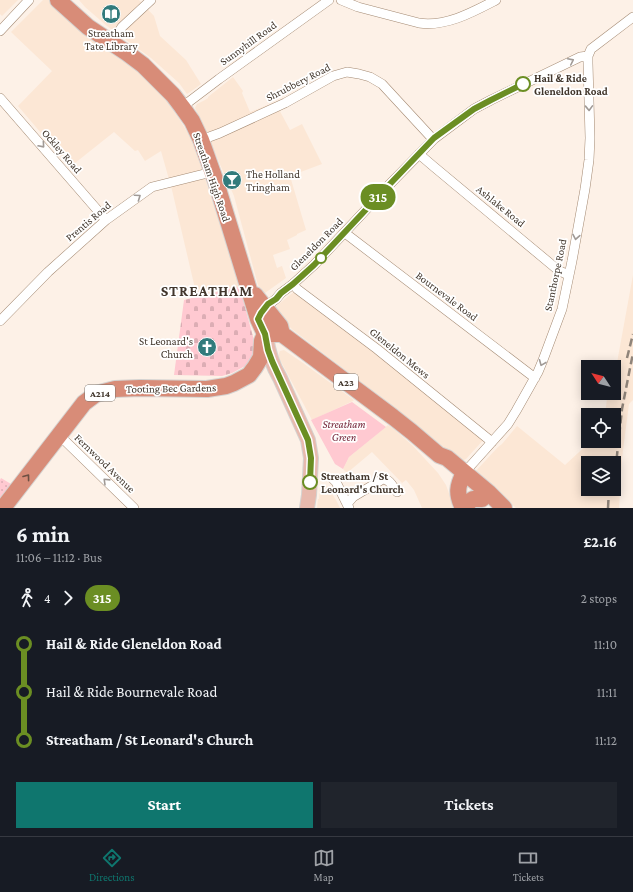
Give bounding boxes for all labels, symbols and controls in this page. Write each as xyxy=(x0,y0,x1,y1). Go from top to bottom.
library icon: Streatham Tate Library xyxy=(100,3,122,25)
street label: Sunnyhill Road xyxy=(217,18,279,68)
place label: Streatham Tate Library xyxy=(85,27,138,53)
one-way arrow xyxy=(567,58,574,66)
street label: Shrubbery Road xyxy=(264,61,333,104)
place label: Hail & Ride Gleneldon Road xyxy=(534,72,608,97)
marker: Hail & Ride Gleneldon Road xyxy=(515,76,531,92)
one-way arrow xyxy=(585,105,593,111)
street label: Ockley Road xyxy=(39,127,84,176)
street label: Streatham High Road xyxy=(190,131,233,224)
one-way arrow xyxy=(37,141,44,148)
place label: The Holland Tringham xyxy=(246,168,300,194)
bar icon: The Holland Tringham xyxy=(221,169,243,191)
street label: Ashlake Road xyxy=(474,183,528,229)
line badge: 315 xyxy=(355,184,401,210)
text: 315 xyxy=(369,189,387,205)
one-way arrow xyxy=(133,195,140,202)
street label: Prentis Road xyxy=(63,199,113,243)
street label: Gleneldon Road xyxy=(287,215,345,273)
one-way arrow xyxy=(572,234,581,240)
street label: Stanthorpe Road xyxy=(541,238,570,312)
unlabelled marker xyxy=(315,252,327,264)
street label: Bournevale Road xyxy=(414,269,480,323)
district label: STREATHAM xyxy=(161,283,253,299)
street label: Gleneldon Mews xyxy=(368,325,432,381)
place label: St Leonard's Church xyxy=(139,335,193,360)
church icon: St Leonard's Church xyxy=(196,336,218,358)
one-way arrow xyxy=(539,359,547,366)
north arrow xyxy=(581,360,621,400)
map controls xyxy=(581,360,621,496)
road number: A23 xyxy=(334,374,358,390)
street label: Tooting Bec Gardens xyxy=(126,381,216,396)
road number: A214 xyxy=(85,385,115,401)
button: locate xyxy=(581,408,621,448)
park label: Streatham Green xyxy=(322,418,366,443)
street label: Fernwood Avenue xyxy=(72,431,138,495)
button: layers xyxy=(581,456,621,496)
place label: Streatham / St Leonard's Church xyxy=(321,470,404,495)
marker: Streatham / St Leonard's Church xyxy=(302,474,318,490)
one-way arrow xyxy=(22,475,29,482)
one-way arrow xyxy=(103,478,111,486)
text: 6 min xyxy=(16,522,70,547)
text: £2.16 xyxy=(584,534,617,550)
text: 11:06 – 11:12 · Bus xyxy=(16,550,102,565)
icon: walk xyxy=(16,587,38,609)
icon: forward xyxy=(57,587,79,609)
text: 315 xyxy=(93,590,112,606)
text: 4 xyxy=(44,591,51,606)
text: 2 stops xyxy=(581,591,617,606)
text: Hail & Ride Gleneldon Road xyxy=(46,636,222,652)
text: 11:10 xyxy=(594,637,617,652)
text: Hail & Ride Bournevale Road xyxy=(46,684,217,700)
text: 11:11 xyxy=(597,685,617,700)
text: Streatham / St Leonard's Church xyxy=(46,732,253,748)
text: 11:12 xyxy=(595,733,617,748)
button: Start xyxy=(16,782,313,828)
button: Tickets xyxy=(321,782,617,828)
tab: Directions xyxy=(89,847,135,883)
tab: Map xyxy=(313,847,335,883)
tab: Tickets xyxy=(513,847,544,883)

